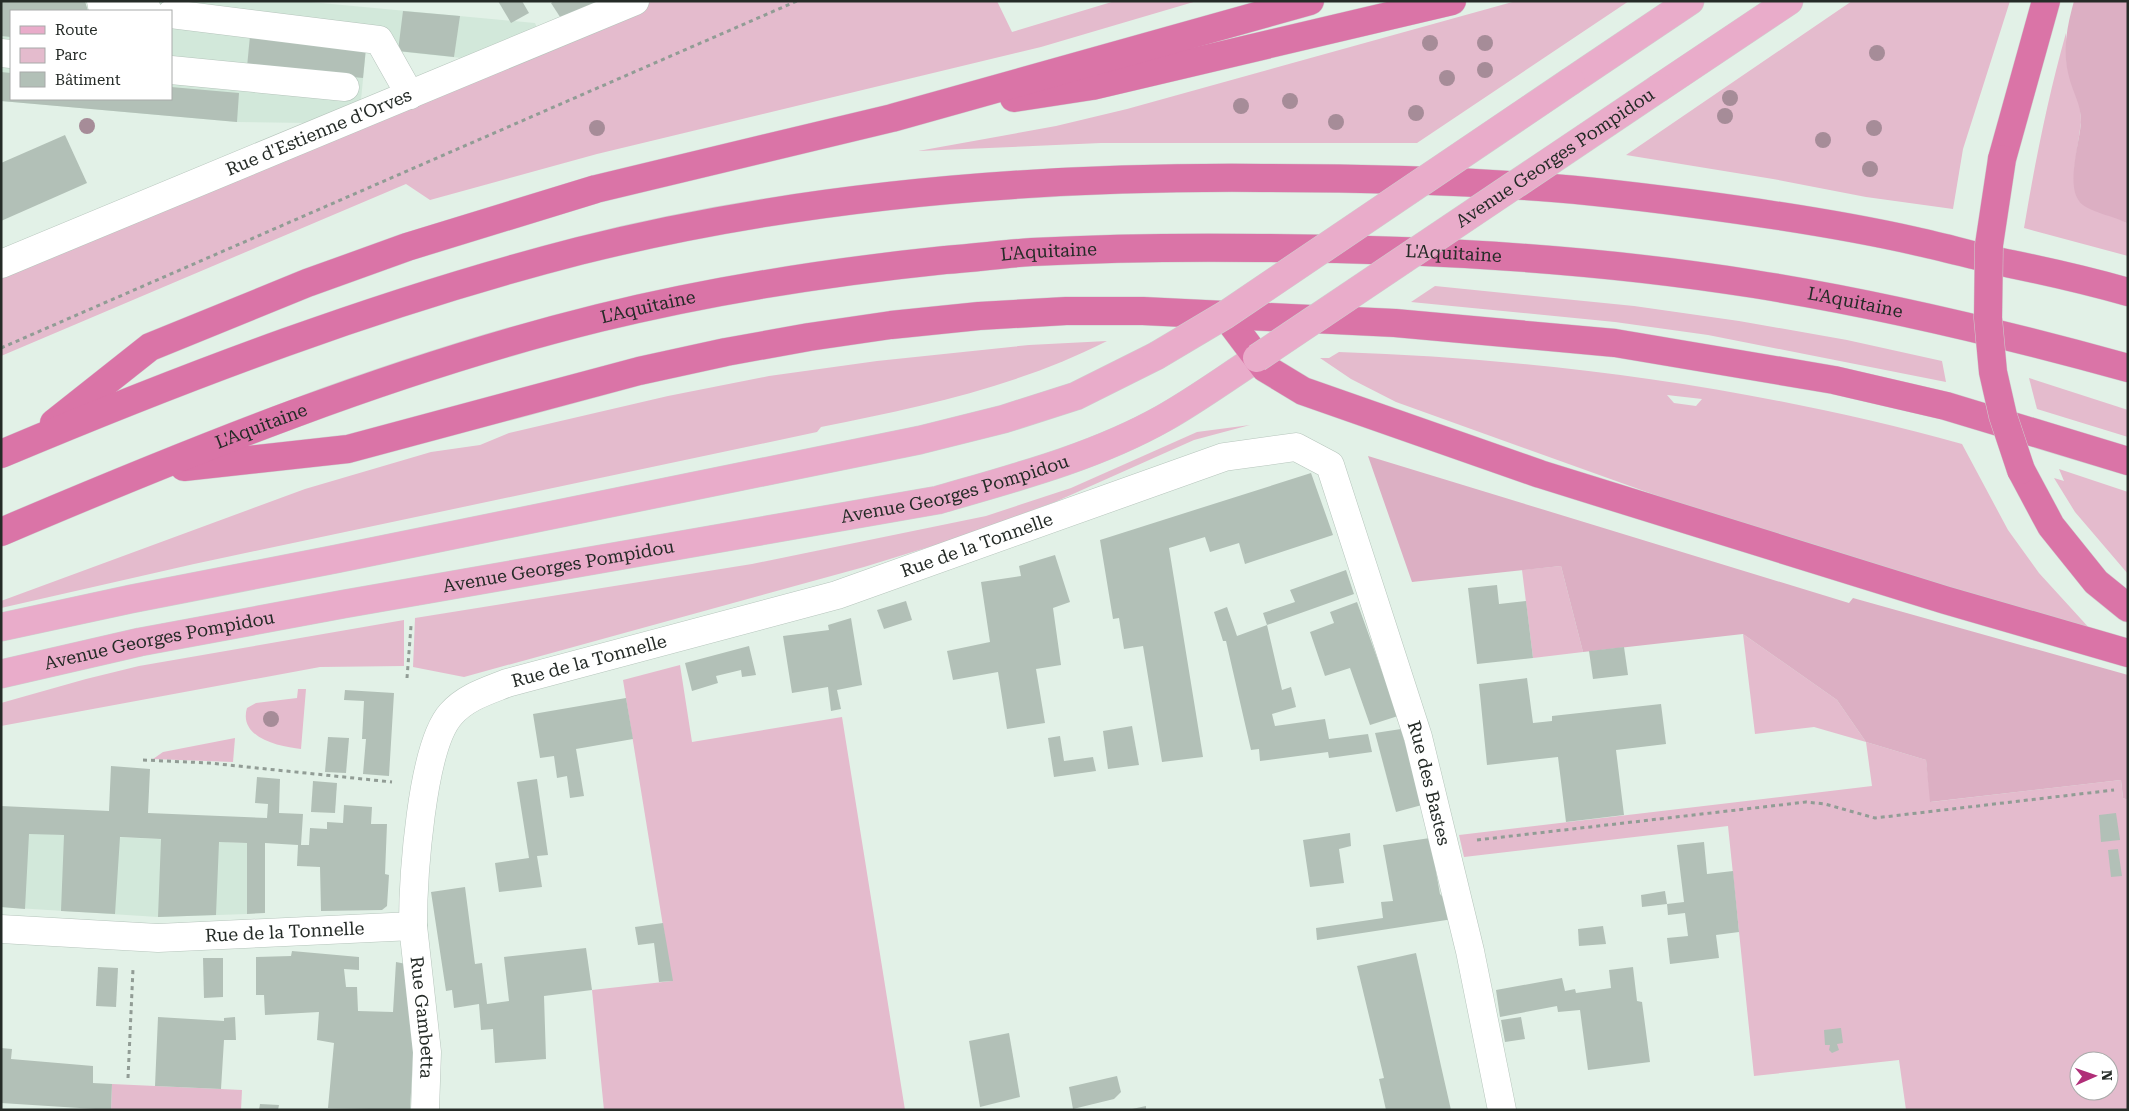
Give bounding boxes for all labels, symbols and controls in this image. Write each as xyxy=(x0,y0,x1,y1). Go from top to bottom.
legend xyxy=(10,10,172,100)
text: Route xyxy=(55,21,97,39)
text: Parc xyxy=(55,46,87,64)
text: Bâtiment xyxy=(55,71,121,89)
street label: Avenue Georges Pompidou xyxy=(1452,83,1658,232)
street label: Rue d'Estienne d'Orves xyxy=(223,84,415,180)
street label: L'Aquitaine xyxy=(999,238,1097,265)
street label: L'Aquitaine xyxy=(1405,240,1503,266)
street label: L'Aquitaine xyxy=(1806,282,1905,322)
street label: L'Aquitaine xyxy=(598,286,697,327)
street label: L'Aquitaine xyxy=(212,399,310,453)
street label: Avenue Georges Pompidou xyxy=(839,450,1071,527)
street label: Rue de la Tonnelle xyxy=(898,508,1055,581)
street label: Avenue Georges Pompidou xyxy=(441,535,676,597)
street label: Avenue Georges Pompidou xyxy=(42,606,276,674)
street label: Rue de la Tonnelle xyxy=(509,630,669,691)
street label: Rue des Bastes xyxy=(1403,718,1455,848)
street label: Rue de la Tonnelle xyxy=(204,917,365,946)
street label: Rue Gambetta xyxy=(406,955,438,1079)
north arrow xyxy=(2069,1051,2119,1101)
text: N xyxy=(2099,1070,2115,1081)

